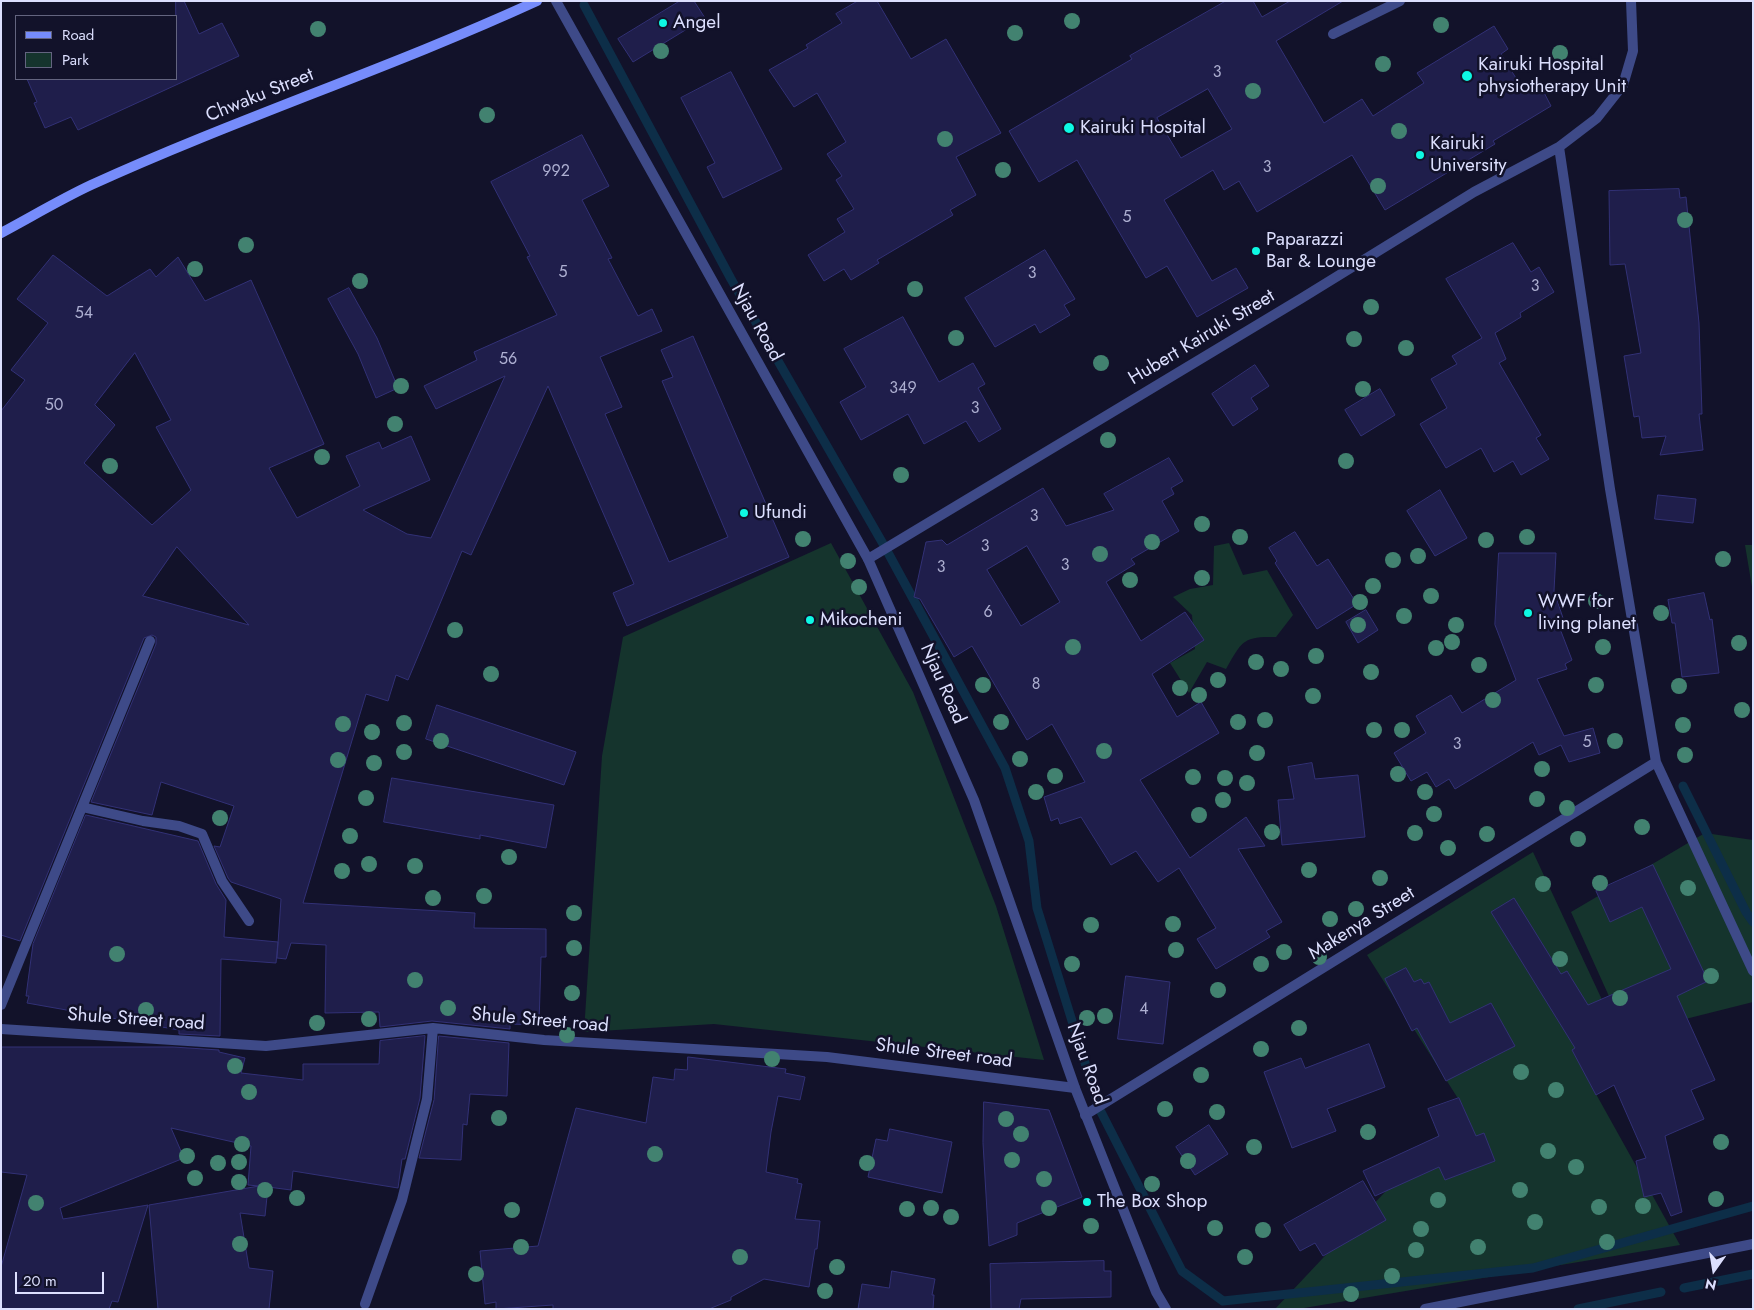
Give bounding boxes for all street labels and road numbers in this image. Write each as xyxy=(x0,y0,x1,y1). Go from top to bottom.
street label: Chwaku Street xyxy=(203,64,317,128)
street label: Njau Road xyxy=(725,280,787,366)
street label: Hubert Kairuki Street xyxy=(1125,285,1279,391)
street label: Njau Road xyxy=(914,640,970,728)
street label: Makenya Street xyxy=(1305,882,1419,966)
street label: Shule Street road xyxy=(66,1004,206,1036)
street label: Shule Street road xyxy=(470,1004,610,1038)
street label: Njau Road xyxy=(1061,1020,1111,1108)
street label: Shule Street road xyxy=(874,1034,1014,1074)

